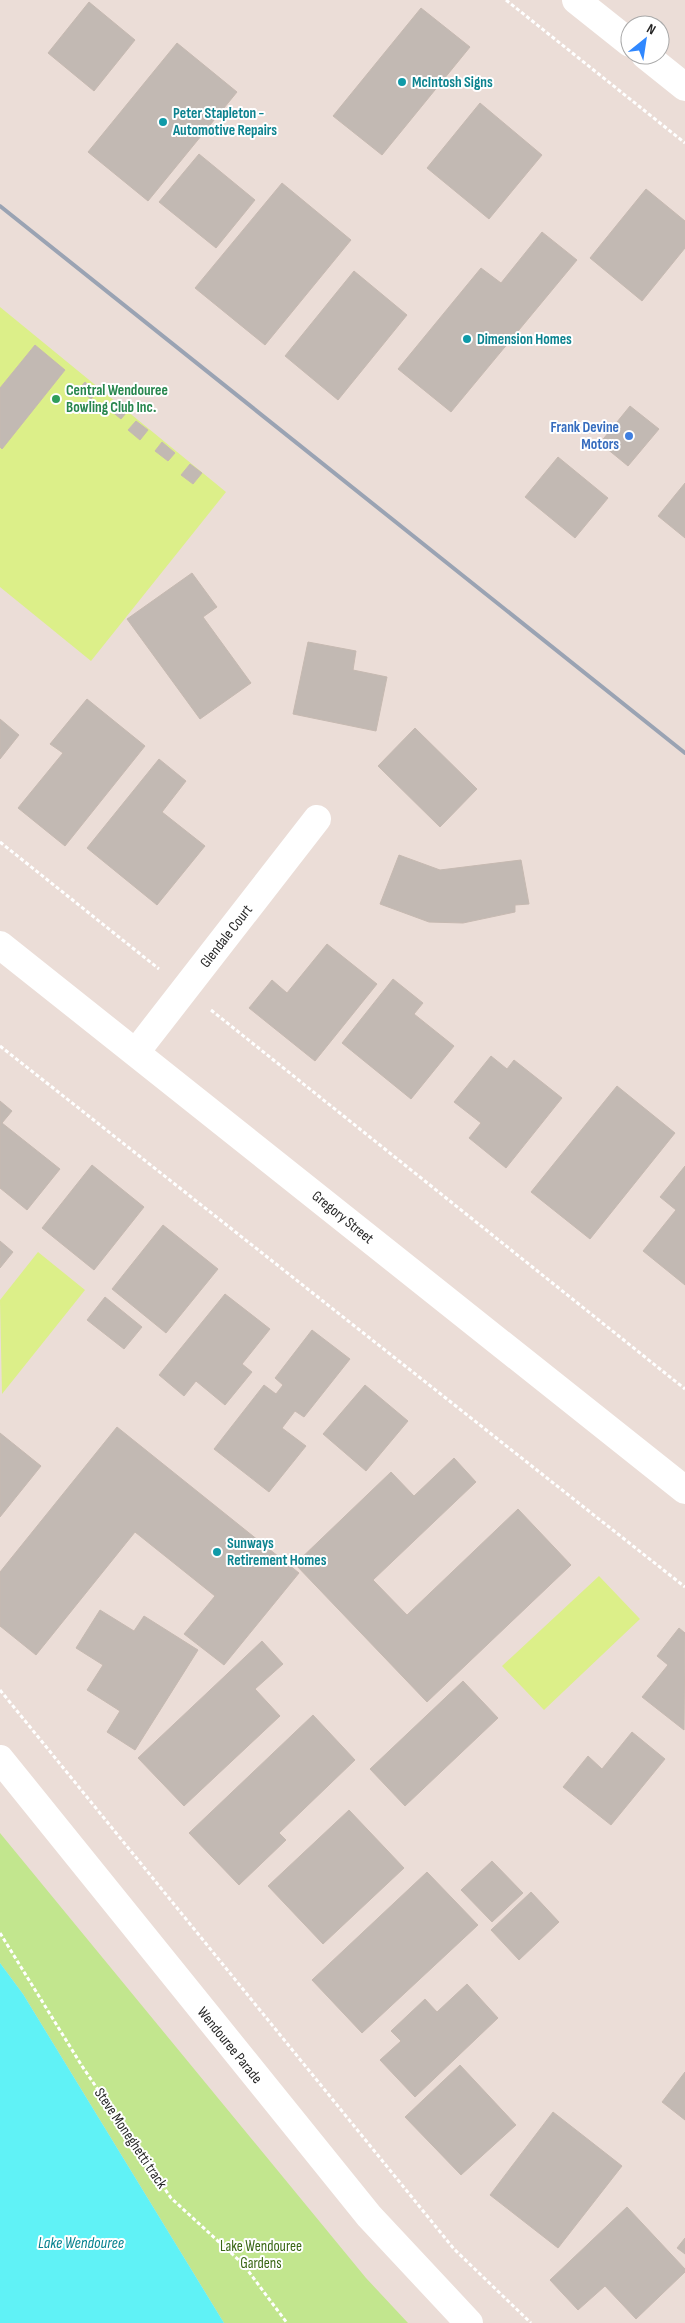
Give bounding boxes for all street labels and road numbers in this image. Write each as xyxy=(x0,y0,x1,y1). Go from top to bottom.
street label: Glendale Court xyxy=(196,901,257,972)
street label: Gregory Street xyxy=(308,1187,378,1248)
street label: Wendouree Parade xyxy=(193,2003,266,2088)
street label: Steve Moneghetti track xyxy=(90,2084,171,2192)

